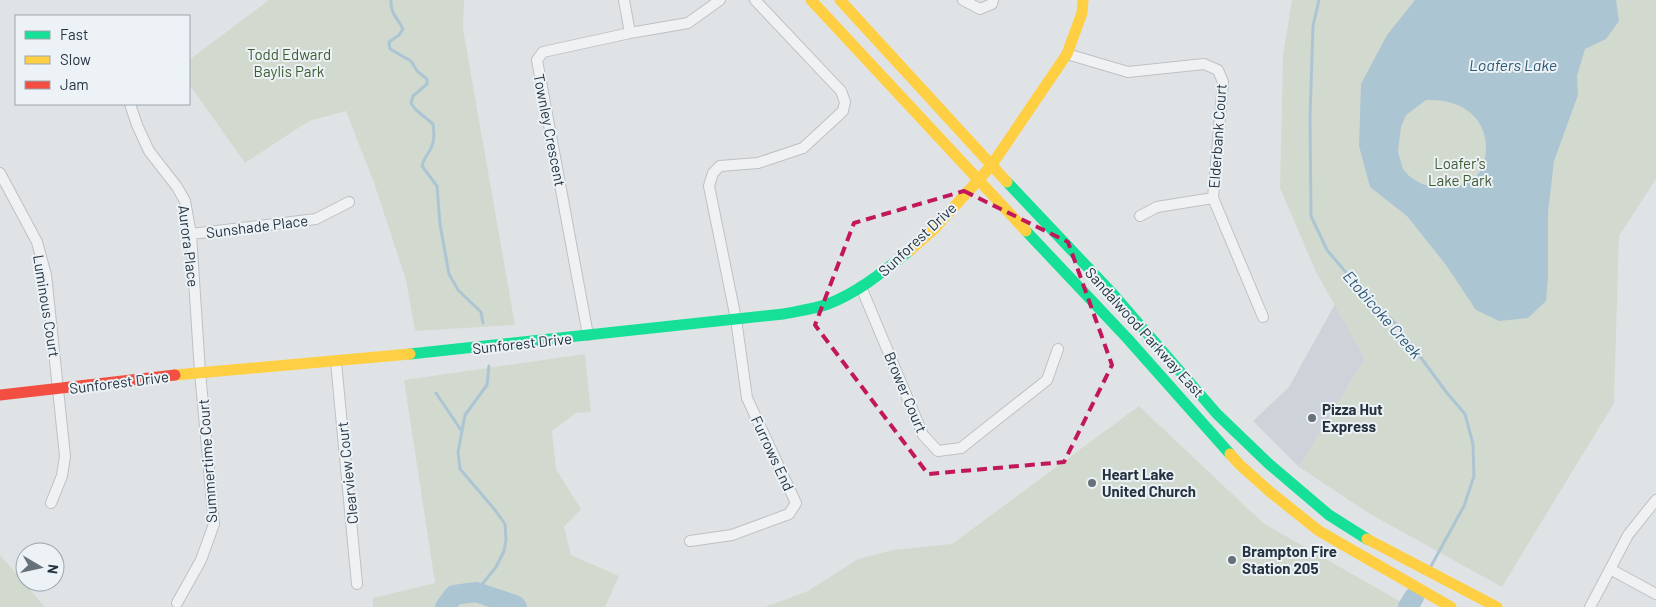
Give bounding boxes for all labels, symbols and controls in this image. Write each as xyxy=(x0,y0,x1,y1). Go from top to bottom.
legend xyxy=(15,15,190,105)
text: Fast xyxy=(60,25,88,43)
park label: Todd Edward Baylis Park xyxy=(247,45,331,80)
text: Slow xyxy=(60,50,91,68)
water label: Loafers Lake xyxy=(1469,55,1557,74)
street label: Townley Crescent xyxy=(530,72,570,188)
text: Jam xyxy=(60,75,89,93)
street label: Elderbank Court xyxy=(1204,83,1230,189)
park label: Loafer's Lake Park xyxy=(1428,154,1492,189)
street label: Sunforest Drive xyxy=(874,198,960,280)
street label: Aurora Place xyxy=(175,204,203,288)
street label: Sunshade Place xyxy=(205,211,309,241)
street label: Luminous Court xyxy=(30,253,64,359)
street label: Sandalwood Parkway East xyxy=(1082,263,1208,401)
water label: Etobicoke Creek xyxy=(1340,266,1427,362)
street label: Sunforest Drive xyxy=(471,329,573,357)
street label: Brower Court xyxy=(881,349,931,435)
street label: Sunforest Drive xyxy=(68,367,170,397)
street label: Summertime Court xyxy=(194,398,220,524)
place label: Pizza Hut Express xyxy=(1322,400,1383,435)
marker: Pizza Hut Express xyxy=(1306,412,1318,424)
street label: Furrows End xyxy=(748,413,798,493)
street label: Clearview Court xyxy=(333,421,361,525)
place label: Heart Lake United Church xyxy=(1102,465,1196,500)
marker: Heart Lake United Church xyxy=(1086,477,1098,489)
north arrow xyxy=(15,542,65,592)
place label: Brampton Fire Station 205 xyxy=(1242,542,1337,577)
marker: Brampton Fire Station 205 xyxy=(1226,554,1238,566)
text: N xyxy=(44,563,62,575)

